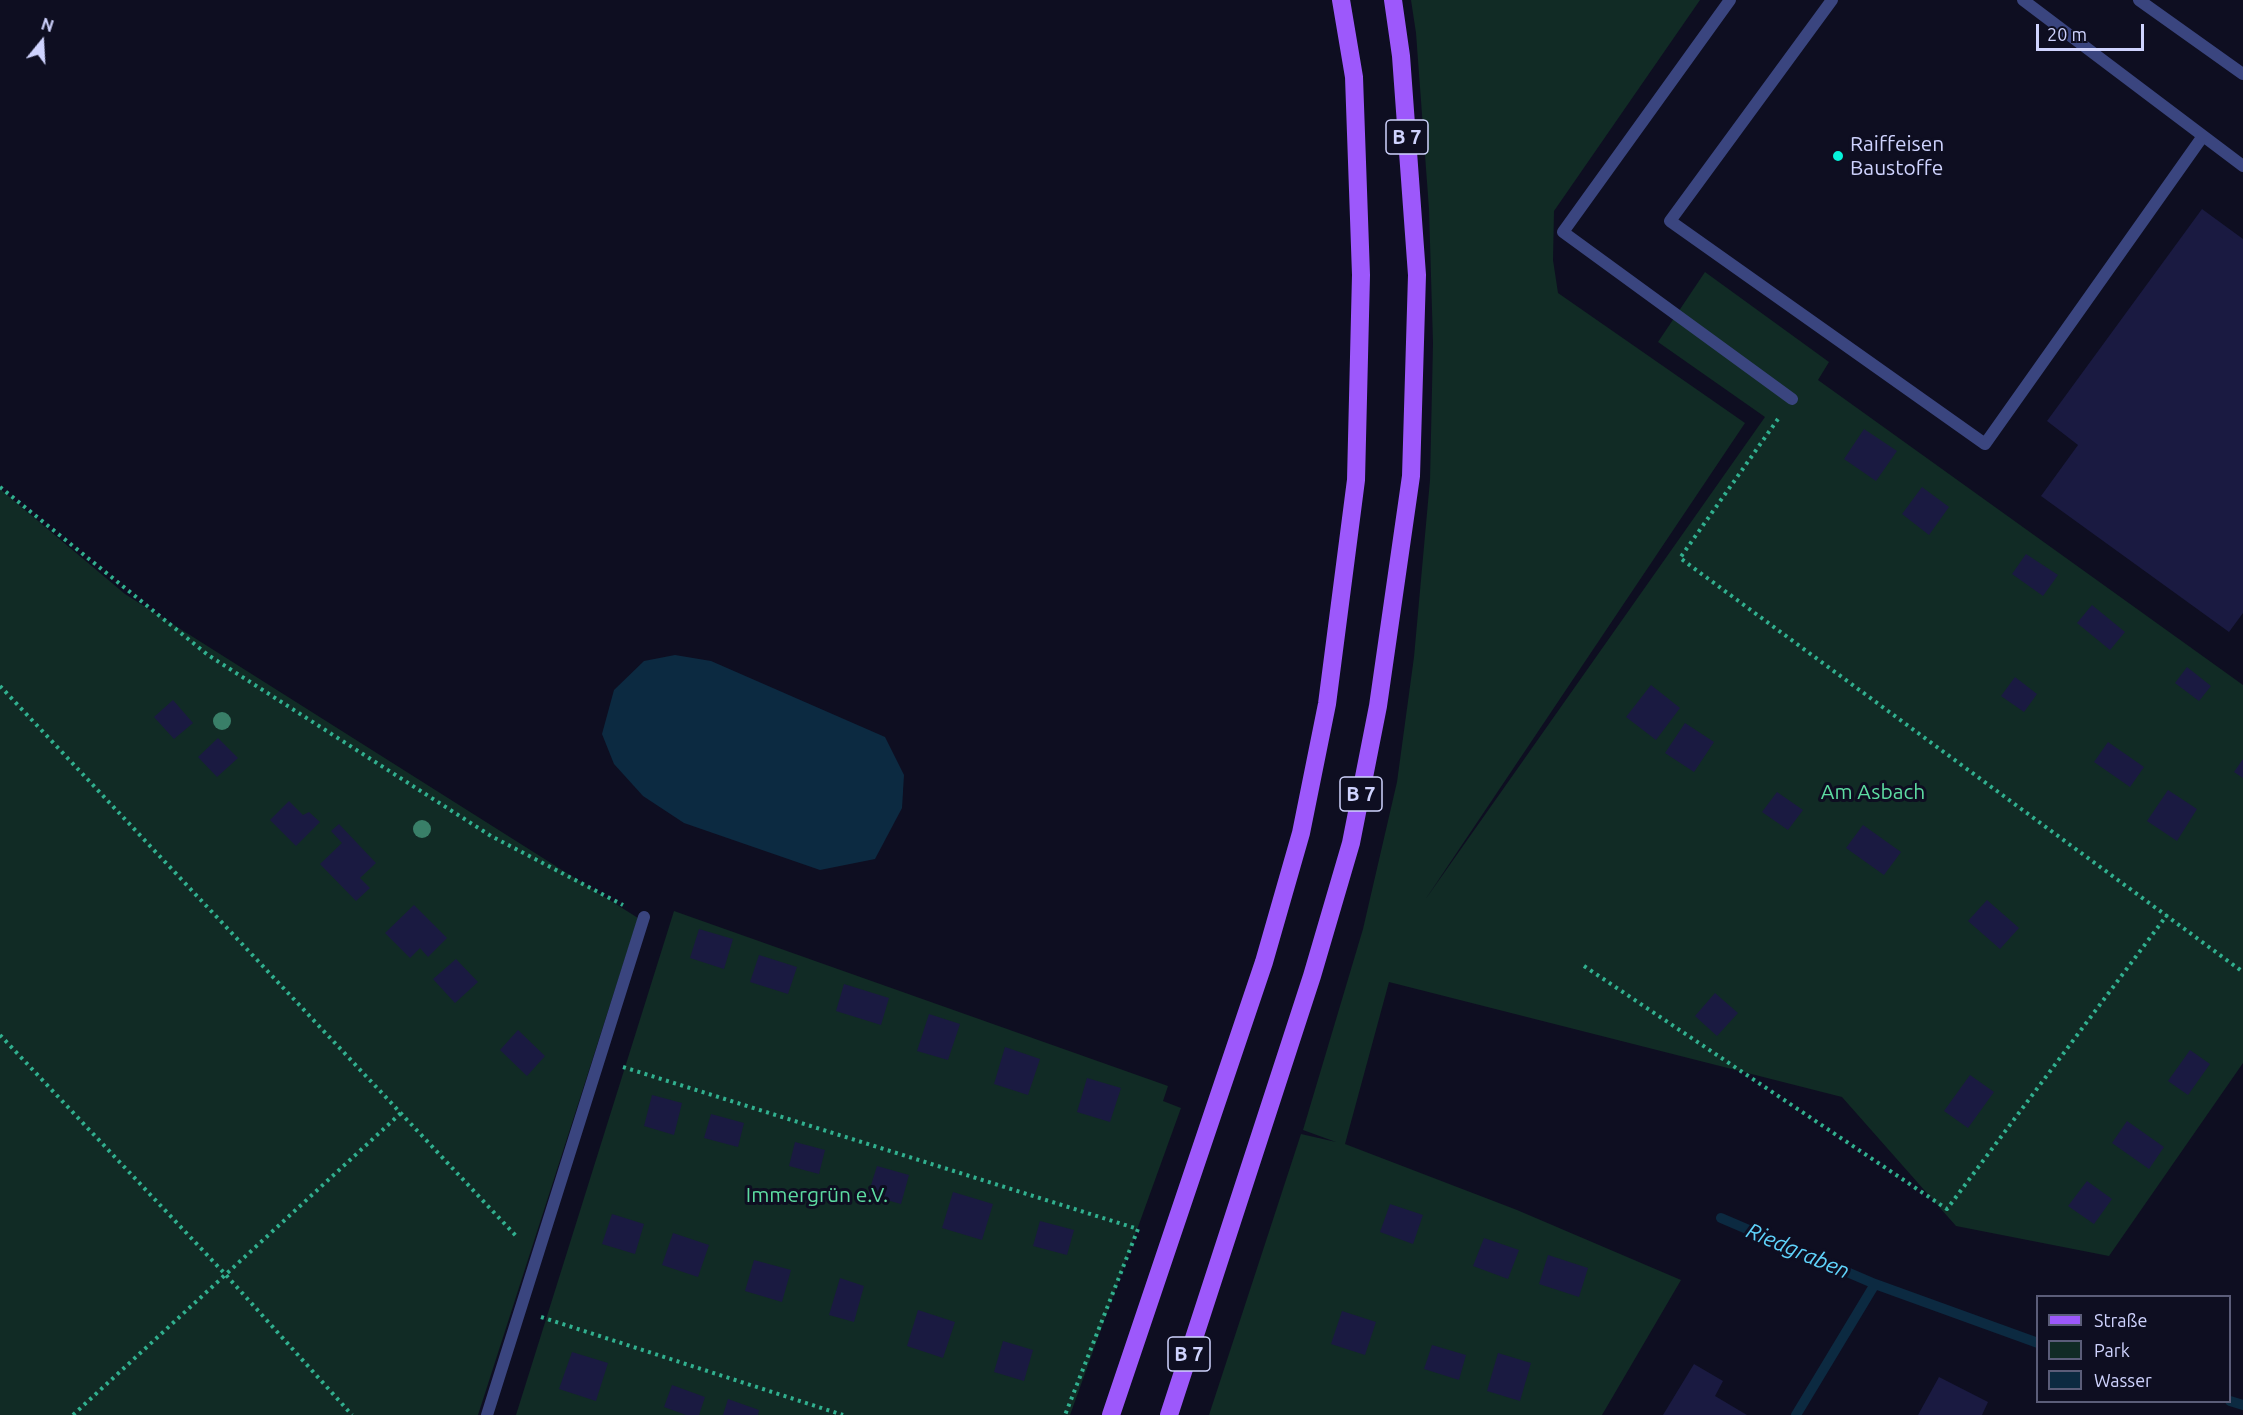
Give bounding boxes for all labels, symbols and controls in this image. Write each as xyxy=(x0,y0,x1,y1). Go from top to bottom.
north arrow xyxy=(12,12,72,72)
scale bar xyxy=(2039,12,2147,50)
text: N xyxy=(39,14,56,35)
text: 20 m xyxy=(2047,24,2087,44)
road number: B 7 xyxy=(1386,120,1428,154)
place label: Raiffeisen Baustoffe xyxy=(1850,131,1944,181)
marker: Raiffeisen Baustoffe xyxy=(1831,149,1845,163)
road number: B 7 xyxy=(1340,777,1382,811)
park label: Am Asbach xyxy=(1821,779,1925,805)
park label: Immergrün e.V. xyxy=(746,1182,888,1208)
water label: Riedgraben xyxy=(1742,1217,1854,1285)
legend xyxy=(2036,1295,2231,1403)
text: Straße xyxy=(2094,1310,2147,1330)
road number: B 7 xyxy=(1168,1337,1210,1371)
text: Park xyxy=(2094,1340,2130,1360)
text: Wasser xyxy=(2094,1370,2152,1390)

